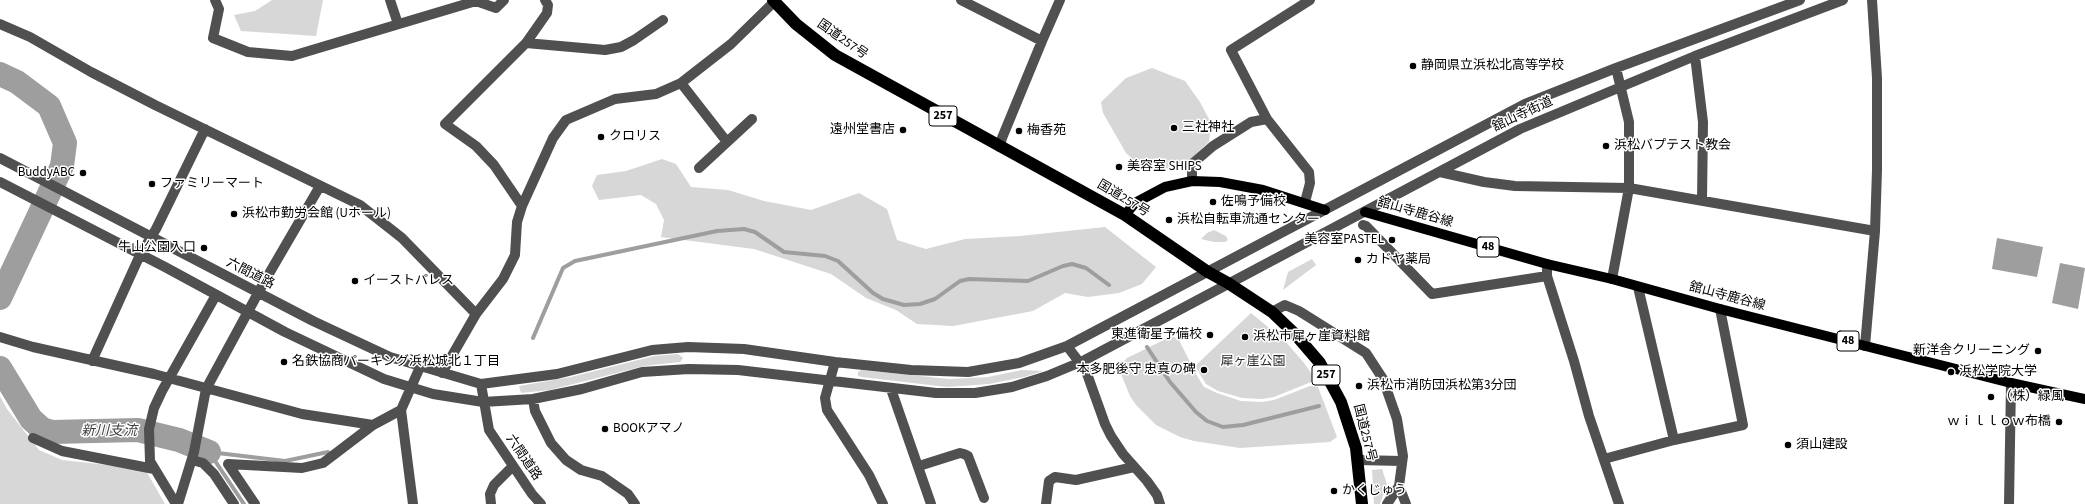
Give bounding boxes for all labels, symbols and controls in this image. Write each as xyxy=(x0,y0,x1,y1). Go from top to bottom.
street label: 国道257号 xyxy=(814,17,870,63)
place label: 静岡県立浜松北高等学校 xyxy=(1421,58,1564,74)
marker: 静岡県立浜松北高等学校 xyxy=(1408,61,1418,71)
street label: 舘山寺街道 xyxy=(1490,94,1556,136)
road number: 257 xyxy=(929,106,957,126)
place label: 三社神社 xyxy=(1182,120,1234,136)
place label: 遠州堂書店 xyxy=(830,122,895,138)
place label: 梅香苑 xyxy=(1027,123,1066,139)
marker: 三社神社 xyxy=(1169,123,1179,133)
marker: 遠州堂書店 xyxy=(898,125,908,135)
marker: 梅香苑 xyxy=(1014,126,1024,136)
place label: クロリス xyxy=(609,129,661,145)
marker: クロリス xyxy=(596,132,606,142)
place label: 浜松バプテスト教会 xyxy=(1614,138,1731,154)
marker: 浜松バプテスト教会 xyxy=(1601,141,1611,151)
place label: 美容室 SHIPS xyxy=(1127,159,1202,175)
marker: 美容室 SHIPS xyxy=(1114,162,1124,172)
place label: BuddyABC xyxy=(18,165,75,181)
marker: BuddyABC xyxy=(78,168,88,178)
place label: ファミリーマート xyxy=(160,176,264,192)
street label: 国道257号 xyxy=(1094,177,1152,221)
marker: ファミリーマート xyxy=(147,179,157,189)
place label: 佐鳴予備校 xyxy=(1221,194,1286,210)
street label: 舘山寺鹿谷線 xyxy=(1375,195,1455,231)
marker: 佐鳴予備校 xyxy=(1208,197,1218,207)
place label: 浜松市勤労会館 (Uホール) xyxy=(242,206,391,222)
marker: 浜松市勤労会館 (Uホール) xyxy=(229,209,239,219)
place label: 浜松自転車流通センター xyxy=(1177,212,1320,228)
marker: 浜松自転車流通センター xyxy=(1164,215,1174,225)
place label: 美容室PASTEL xyxy=(1304,232,1384,248)
marker: 美容室PASTEL xyxy=(1387,235,1397,245)
road number: 48 xyxy=(1477,237,1499,257)
place label: 牛山公園入口 xyxy=(118,240,196,256)
marker: 牛山公園入口 xyxy=(199,243,209,253)
place label: カドヤ薬局 xyxy=(1366,252,1431,268)
street label: 六間道路 xyxy=(223,255,277,293)
marker: カドヤ薬局 xyxy=(1353,255,1363,265)
place label: イーストパレス xyxy=(363,273,454,289)
marker: イーストパレス xyxy=(350,276,360,286)
street label: 舘山寺鹿谷線 xyxy=(1687,279,1767,315)
place label: 東進衛星予備校 xyxy=(1111,327,1202,343)
place label: 浜松市犀ヶ崖資料館 xyxy=(1253,329,1370,345)
marker: 東進衛星予備校 xyxy=(1205,330,1215,340)
road number: 48 xyxy=(1837,331,1859,351)
marker: 浜松市犀ヶ崖資料館 xyxy=(1240,332,1250,342)
place label: 新洋舎クリーニング xyxy=(1913,343,2030,359)
marker: 新洋舎クリーニング xyxy=(2033,346,2043,356)
place label: 名鉄協商パーキング浜松城北１丁目 xyxy=(292,354,500,370)
park label: 犀ヶ崖公園 xyxy=(1221,354,1285,370)
marker: 名鉄協商パーキング浜松城北１丁目 xyxy=(279,357,289,367)
place label: 本多肥後守 忠真の碑 xyxy=(1076,362,1196,378)
place label: 浜松学院大学 xyxy=(1959,364,2037,380)
marker: 本多肥後守 忠真の碑 xyxy=(1199,365,1209,375)
road number: 257 xyxy=(1312,365,1340,385)
marker: 浜松学院大学 xyxy=(1946,367,1956,377)
place label: 浜松市消防団浜松第3分団 xyxy=(1367,378,1516,394)
marker: 浜松市消防団浜松第3分団 xyxy=(1354,381,1364,391)
place label: （株）緑風 xyxy=(1999,389,2064,405)
marker: （株）緑風 xyxy=(1986,392,1996,402)
street label: 国道257号 xyxy=(1349,403,1379,463)
place label: ｗｉｌｌｏｗ布橋 xyxy=(1947,414,2051,430)
marker: ｗｉｌｌｏｗ布橋 xyxy=(2054,417,2064,427)
place label: BOOKアマノ xyxy=(613,421,684,437)
water label: 新川支流 xyxy=(81,424,137,440)
marker: BOOKアマノ xyxy=(600,424,610,434)
street label: 六間道路 xyxy=(502,432,544,484)
place label: 須山建設 xyxy=(1796,437,1848,453)
marker: 須山建設 xyxy=(1783,440,1793,450)
place label: かくじゅう xyxy=(1342,483,1407,499)
marker: かくじゅう xyxy=(1329,486,1339,496)

